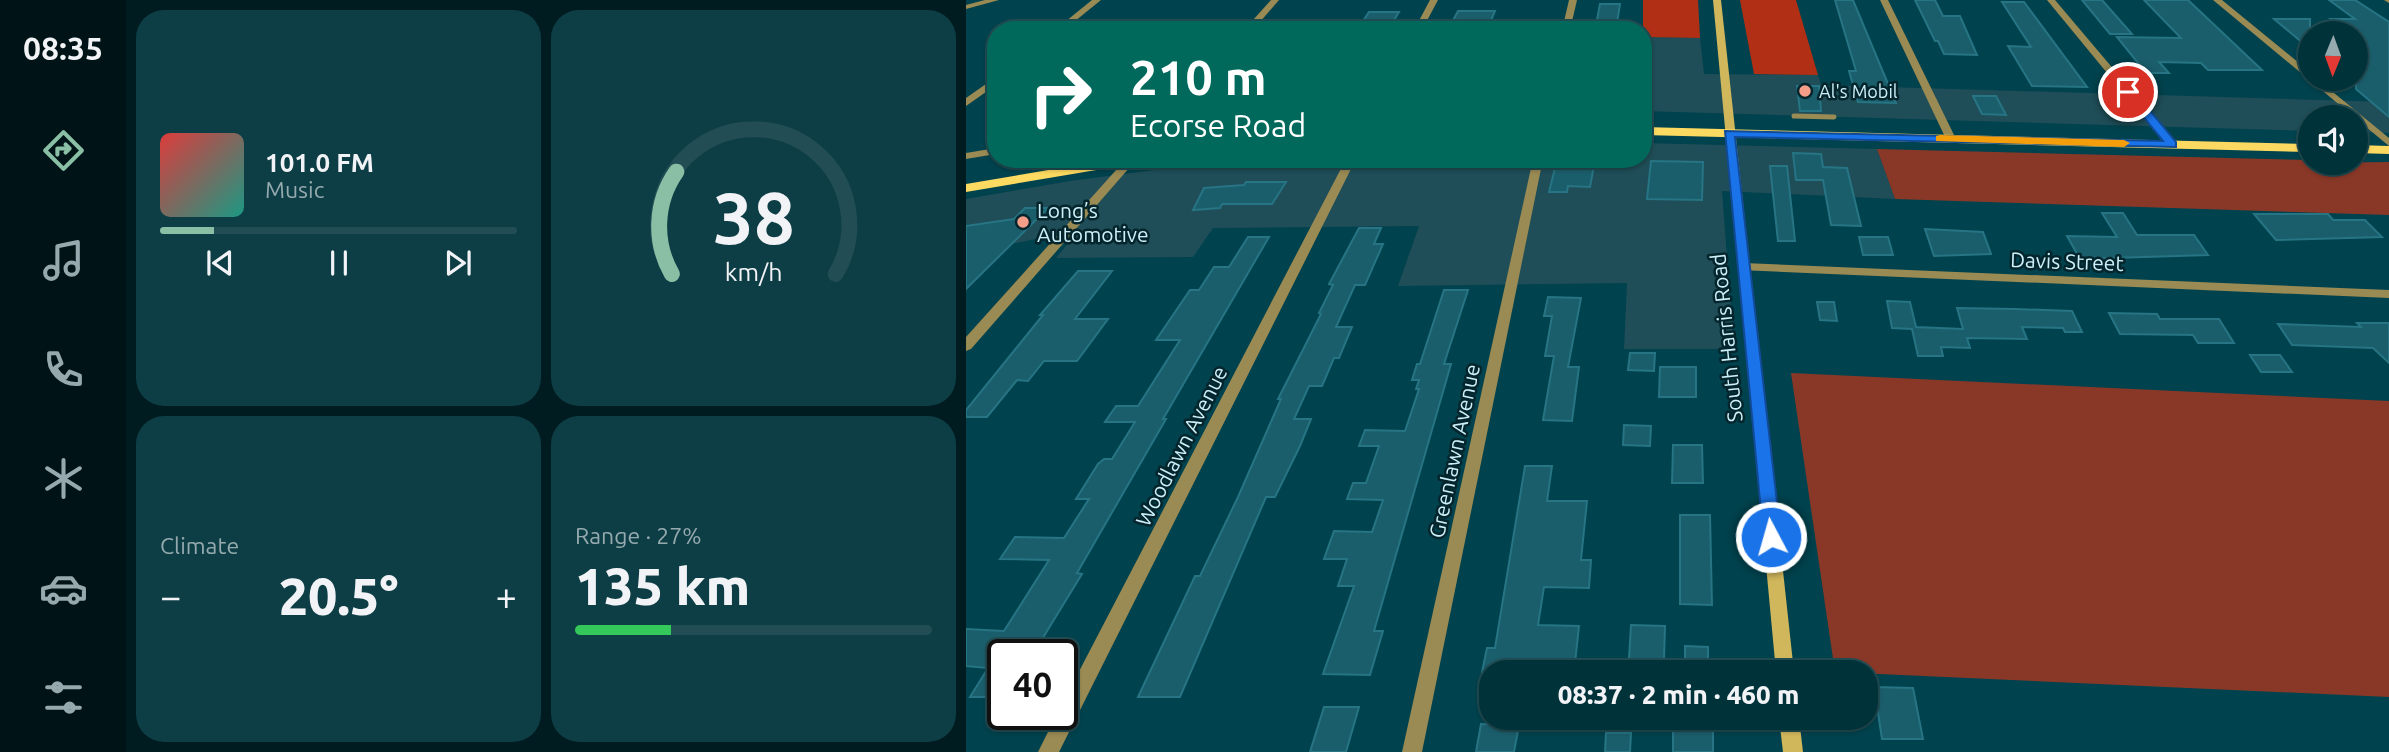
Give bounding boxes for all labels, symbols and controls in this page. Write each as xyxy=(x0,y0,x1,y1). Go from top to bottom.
north arrow xyxy=(2298,21,2368,91)
map controls xyxy=(2298,21,2368,175)
text: 08:35 xyxy=(23,30,103,66)
icon: right xyxy=(1015,49,1106,140)
text: 210 m xyxy=(1130,49,1267,104)
pin xyxy=(2098,62,2158,122)
icon: arrive xyxy=(2109,73,2147,111)
place label: Al's Mobil xyxy=(1819,81,1898,101)
marker: Al's Mobil xyxy=(1797,83,1813,99)
button: sound xyxy=(2298,105,2368,175)
text: Ecorse Road xyxy=(1130,107,1306,143)
icon: directions xyxy=(39,126,88,175)
text: 101.0 FM xyxy=(265,148,374,177)
text: 38 xyxy=(712,176,795,258)
text: Music xyxy=(265,177,324,202)
place label: Long’s Automotive xyxy=(1037,198,1149,246)
marker: Long’s Automotive xyxy=(1015,214,1031,230)
icon: music xyxy=(39,236,88,285)
icon: previous xyxy=(201,244,239,282)
icon: pause xyxy=(320,244,358,282)
icon: next xyxy=(439,244,477,282)
street label: Davis Street xyxy=(2010,247,2124,275)
street label: South Harris Road xyxy=(1705,253,1747,423)
text: km/h xyxy=(725,258,782,286)
icon: phone xyxy=(39,345,88,394)
street label: Woodlawn Avenue xyxy=(1130,362,1232,530)
street label: Greenlawn Avenue xyxy=(1424,362,1484,540)
icon: climate xyxy=(39,454,88,503)
position arrow xyxy=(1734,500,1808,574)
text: Range · 27% xyxy=(575,523,702,548)
text: Climate xyxy=(160,533,239,558)
text: 135 km xyxy=(575,557,750,615)
icon: car xyxy=(39,564,88,613)
text: 20.5° xyxy=(279,567,398,625)
text: − xyxy=(160,575,181,617)
text: + xyxy=(496,575,517,617)
speed limit sign: 40 xyxy=(987,639,1078,730)
icon: filters xyxy=(39,673,88,722)
text: 08:37 · 2 min · 460 m xyxy=(1558,680,1799,709)

